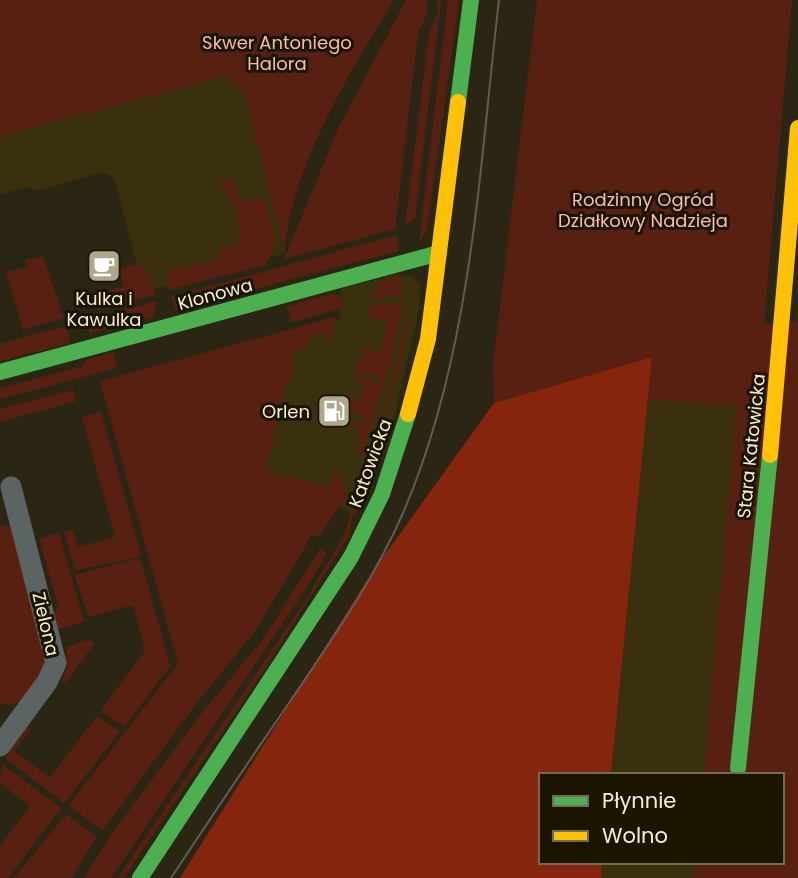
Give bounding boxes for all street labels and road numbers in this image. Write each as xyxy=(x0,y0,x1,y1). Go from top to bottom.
street label: Klonowa xyxy=(175,272,255,316)
street label: Stara Katowicka xyxy=(731,372,771,520)
street label: Katowicka xyxy=(342,415,398,511)
street label: Zielona xyxy=(27,590,65,658)

